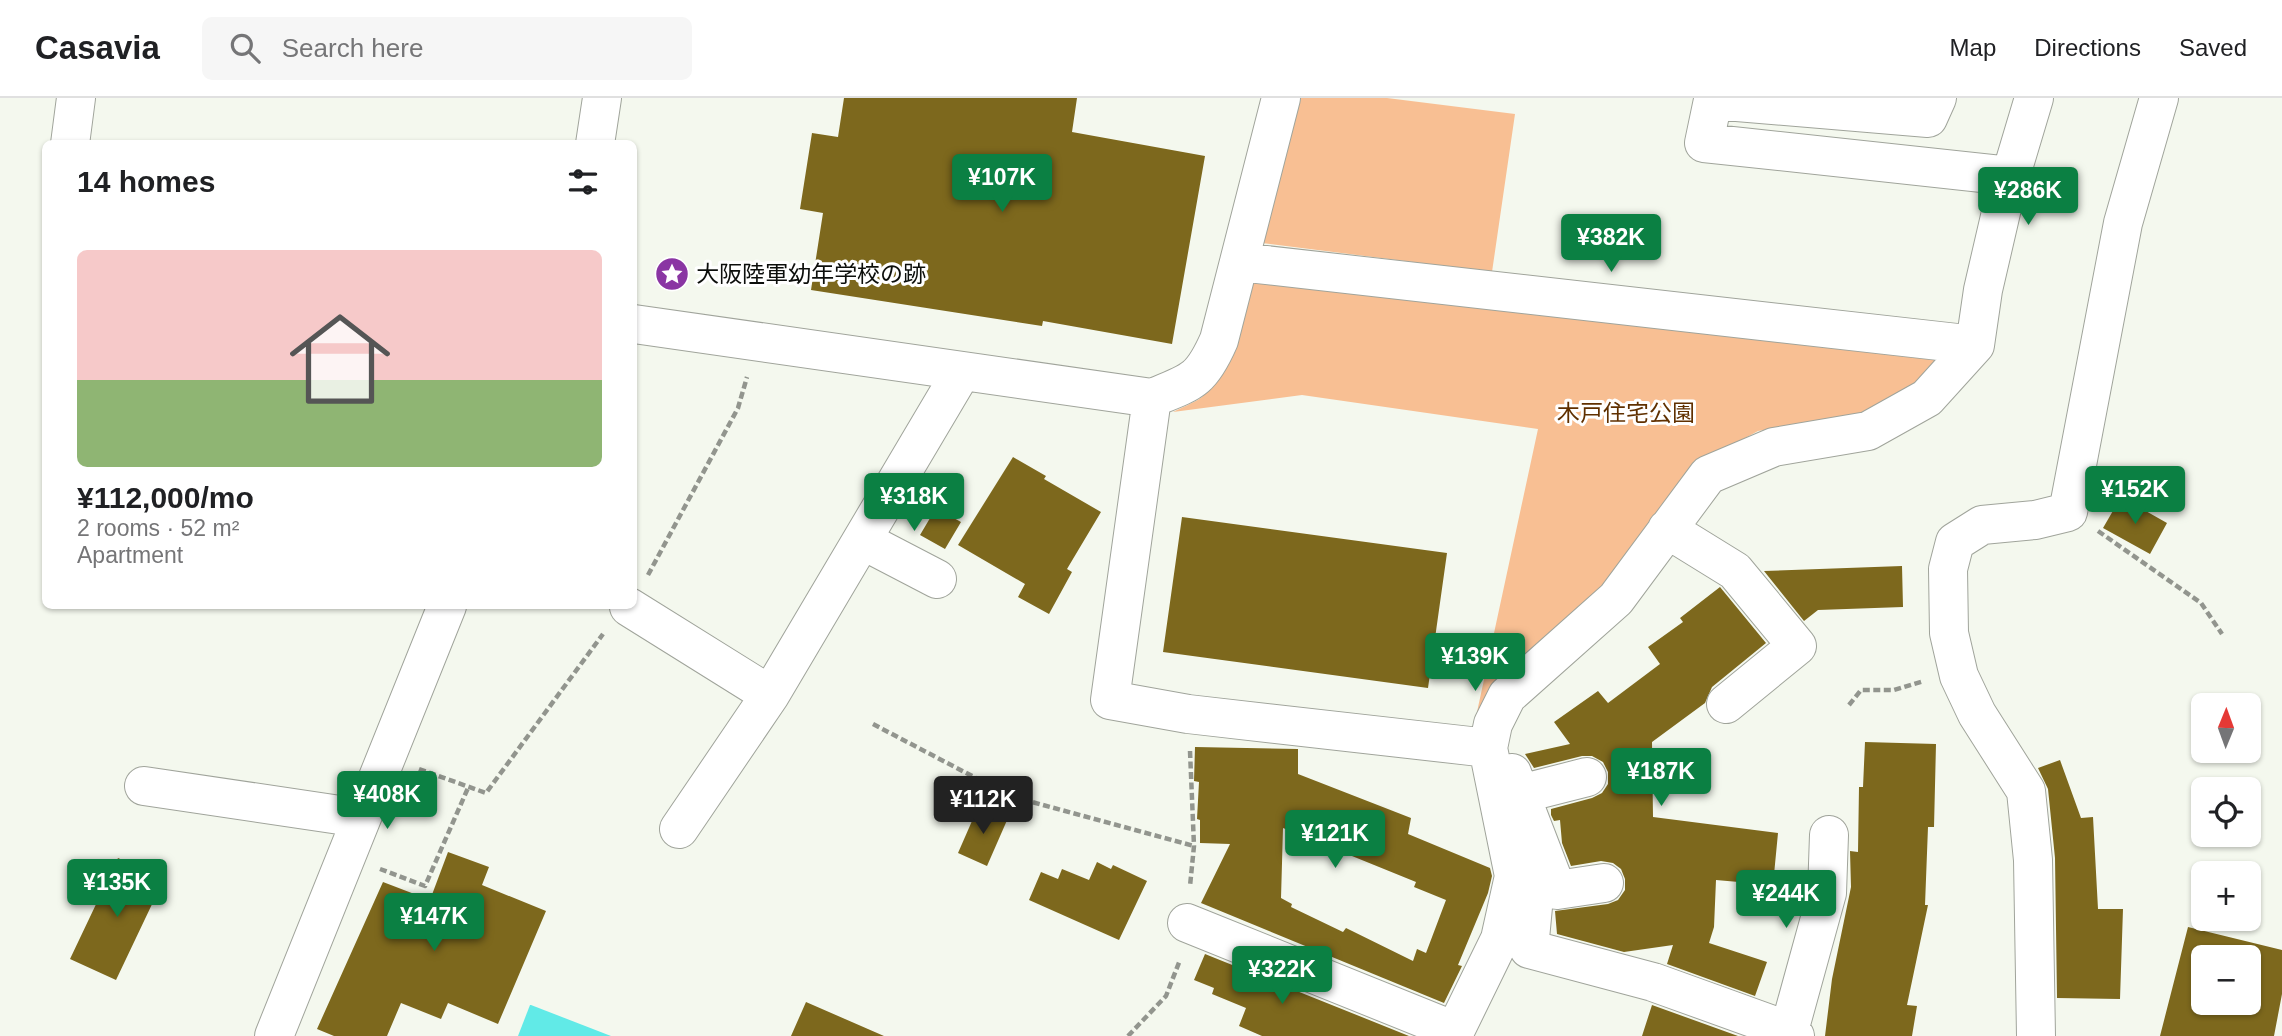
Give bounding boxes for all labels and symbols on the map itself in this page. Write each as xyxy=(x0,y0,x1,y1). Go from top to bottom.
pin: ¥107K xyxy=(953,155,1051,214)
pin: ¥286K xyxy=(1979,167,2077,227)
pin: ¥382K xyxy=(1562,214,1660,274)
place icon: 大阪陸軍幼年学校の跡 xyxy=(653,255,691,293)
place label: 大阪陸軍幼年学校の跡 xyxy=(696,261,926,287)
park label: 木戸住宅公園 xyxy=(1557,400,1695,426)
pin: ¥152K xyxy=(2086,466,2184,526)
pin: ¥318K xyxy=(865,474,963,533)
pin: ¥139K xyxy=(1426,634,1524,693)
north arrow xyxy=(2191,693,2261,763)
pin: ¥187K xyxy=(1612,748,1710,808)
pin: ¥408K xyxy=(338,772,436,831)
pin: ¥112K xyxy=(934,776,1032,836)
pin: ¥121K xyxy=(1286,810,1384,870)
pin: ¥135K xyxy=(68,860,166,919)
pin: ¥244K xyxy=(1737,870,1835,930)
pin: ¥147K xyxy=(385,894,483,953)
pin: ¥322K xyxy=(1233,946,1331,1006)

